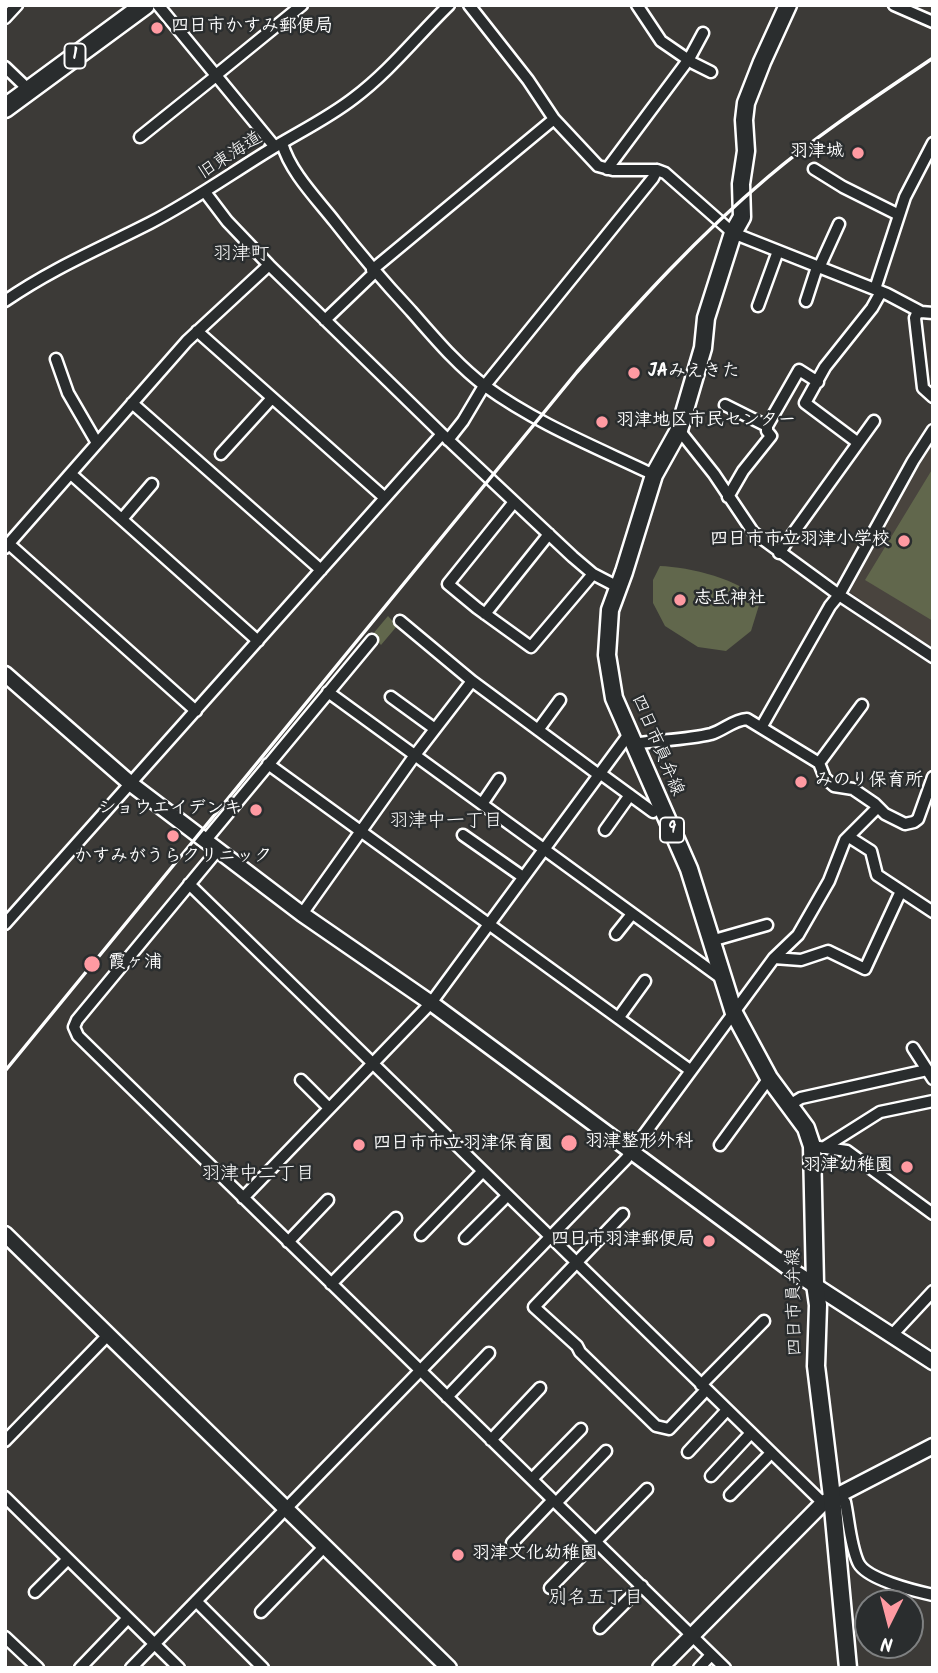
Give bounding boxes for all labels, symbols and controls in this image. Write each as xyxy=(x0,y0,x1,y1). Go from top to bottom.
place label: 四日市かすみ郵便局 xyxy=(171,17,333,39)
marker: 四日市かすみ郵便局 xyxy=(149,20,165,36)
road number: 1 xyxy=(64,44,86,68)
street label: 旧東海道 xyxy=(195,128,267,186)
place label: 羽津城 xyxy=(790,142,844,164)
marker: 羽津城 xyxy=(850,145,866,161)
district label: 羽津町 xyxy=(213,245,269,267)
place label: JAみえきた xyxy=(648,362,740,384)
marker: JAみえきた xyxy=(626,365,642,381)
place label: 羽津地区市民センター xyxy=(616,411,796,433)
marker: 羽津地区市民センター xyxy=(594,414,610,430)
place label: 四日市市立羽津小学校 xyxy=(710,530,890,552)
marker: 四日市市立羽津小学校 xyxy=(896,533,912,549)
place label: 志氐神社 xyxy=(694,589,766,611)
marker: 志氐神社 xyxy=(672,592,688,608)
street label: 四日市員弁線 xyxy=(625,692,687,800)
place label: みのり保育所 xyxy=(815,771,923,793)
marker: みのり保育所 xyxy=(793,774,809,790)
place label: ショウエイデンキ xyxy=(98,799,242,821)
marker: ショウエイデンキ xyxy=(248,802,264,818)
district label: 羽津中一丁目 xyxy=(389,812,503,834)
road number: 9 xyxy=(660,818,684,842)
marker: かすみがうらクリニック xyxy=(165,828,181,844)
place label: かすみがうらクリニック xyxy=(74,847,272,869)
place label: 霞ヶ浦 xyxy=(108,953,162,975)
marker: 霞ヶ浦 xyxy=(82,954,102,974)
place label: 羽津整形外科 xyxy=(585,1132,693,1154)
marker: 羽津整形外科 xyxy=(559,1133,579,1153)
place label: 四日市市立羽津保育園 xyxy=(373,1134,553,1156)
marker: 四日市市立羽津保育園 xyxy=(351,1137,367,1153)
place label: 羽津幼稚園 xyxy=(803,1156,893,1178)
marker: 羽津幼稚園 xyxy=(899,1159,915,1175)
district label: 羽津中二丁目 xyxy=(201,1165,315,1187)
place label: 四日市羽津郵便局 xyxy=(551,1230,695,1252)
marker: 四日市羽津郵便局 xyxy=(701,1233,717,1249)
street label: 四日市員弁線 xyxy=(784,1248,808,1356)
place label: 羽津文化幼稚園 xyxy=(472,1544,598,1566)
marker: 羽津文化幼稚園 xyxy=(450,1547,466,1563)
district label: 別名五丁目 xyxy=(549,1589,643,1611)
north arrow xyxy=(854,1589,924,1659)
text: N xyxy=(879,1627,895,1658)

